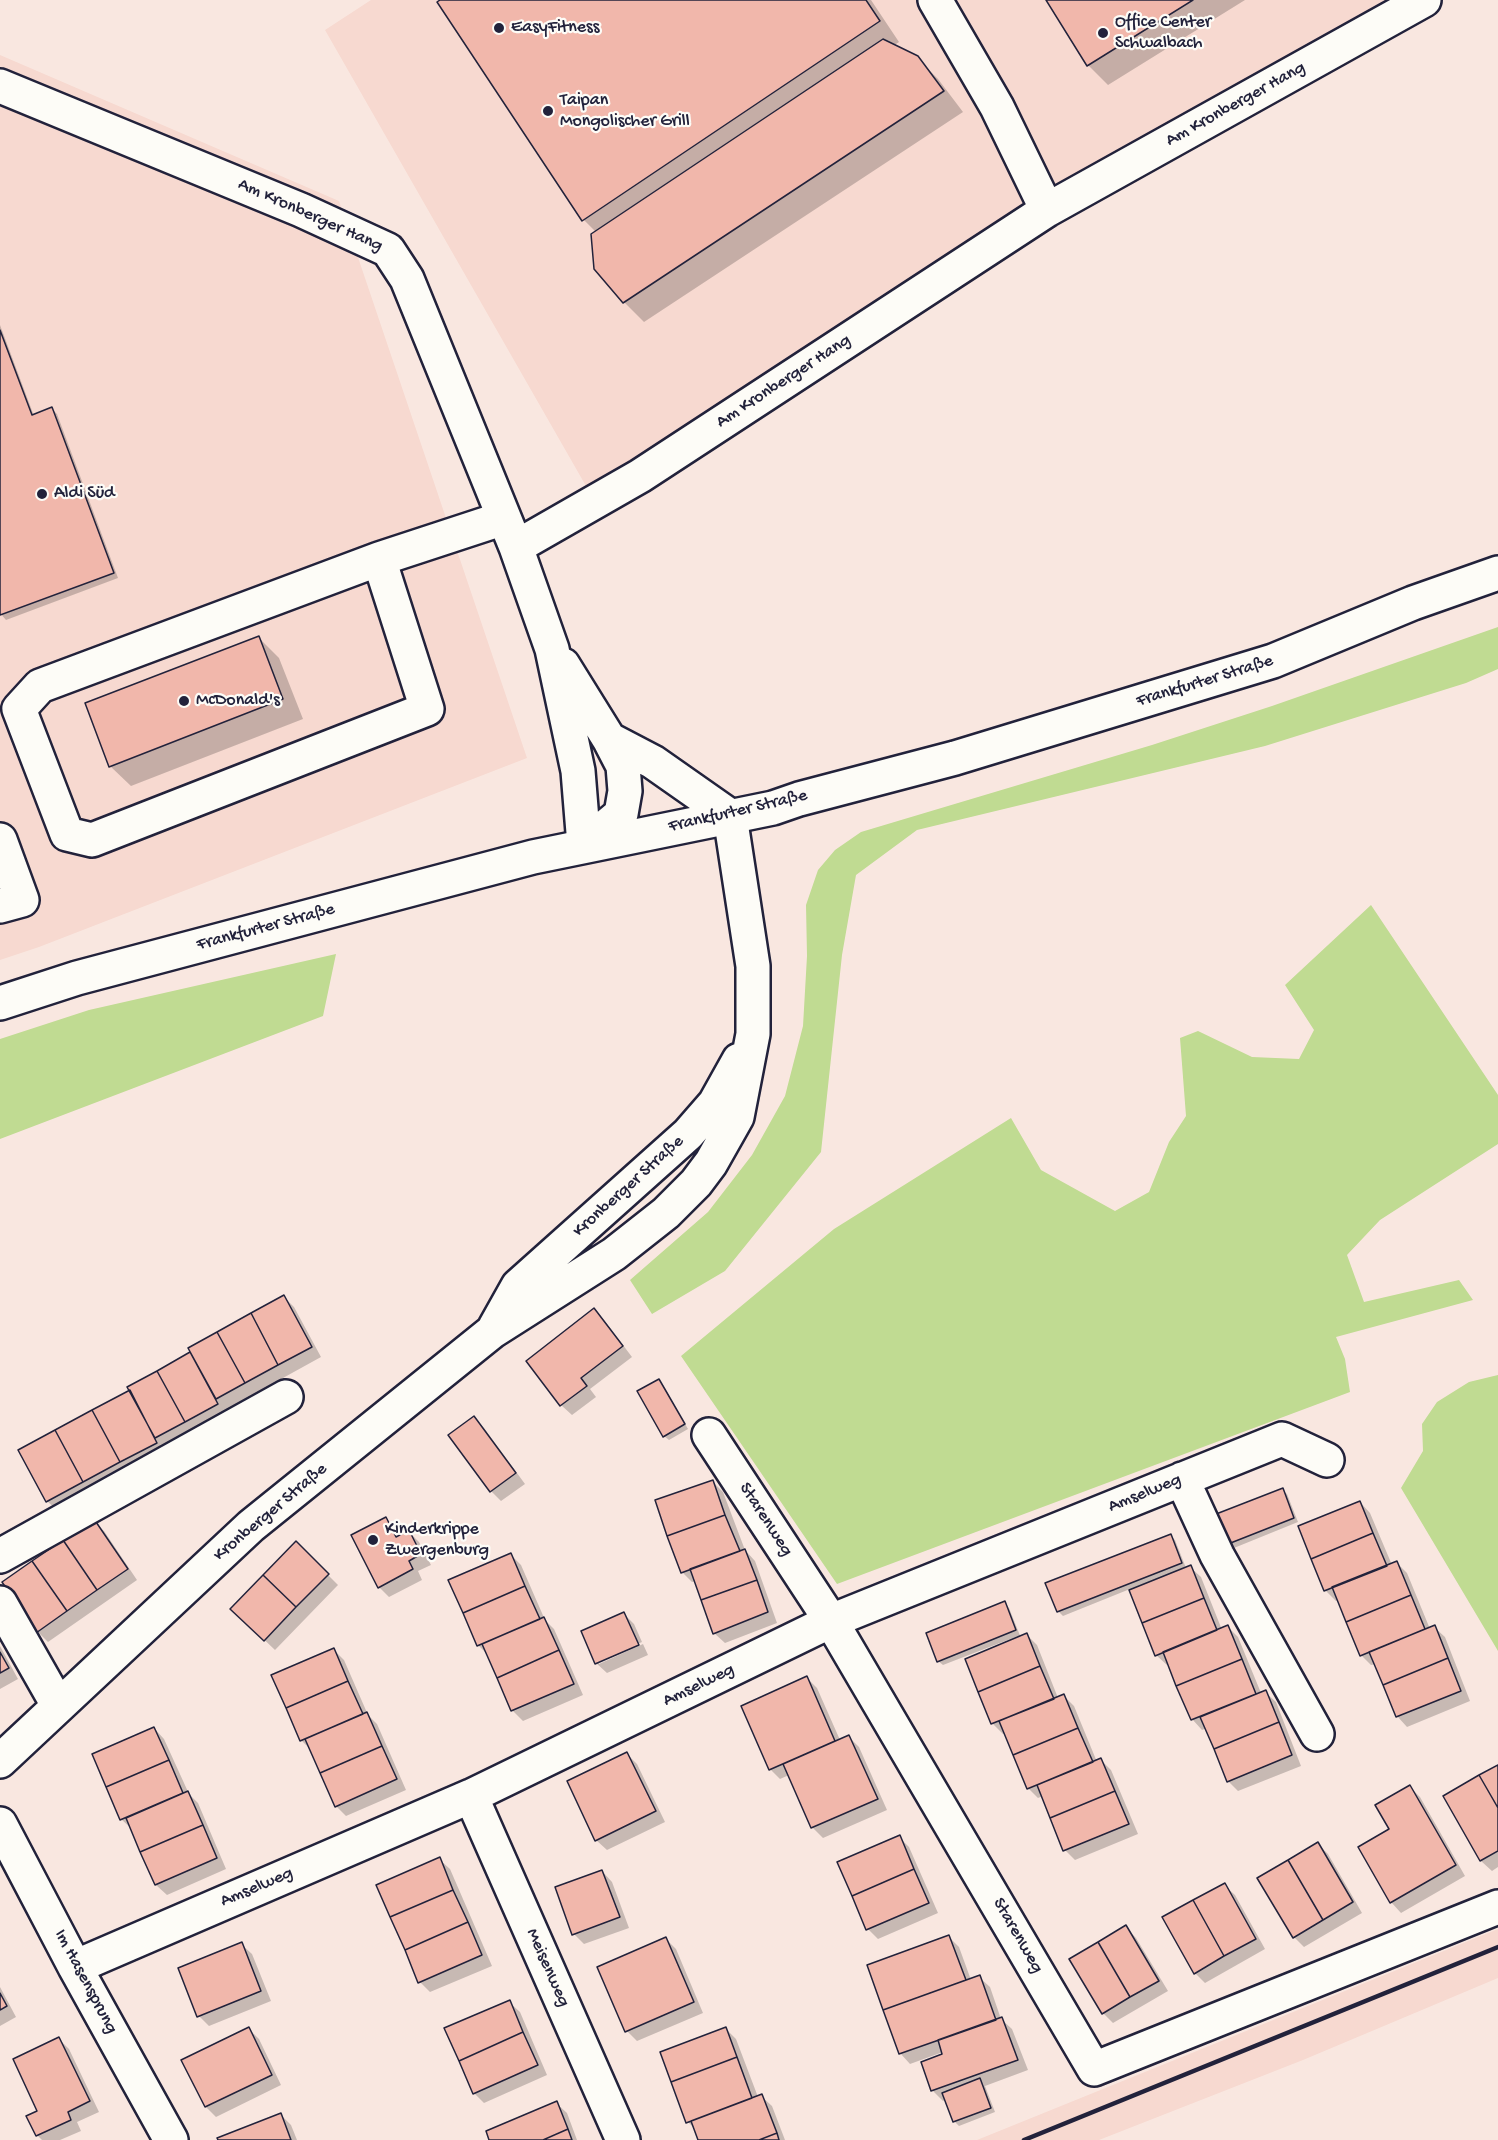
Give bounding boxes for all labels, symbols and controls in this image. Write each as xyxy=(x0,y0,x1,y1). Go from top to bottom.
place label: Office Center Schwalbach xyxy=(1115,12,1211,54)
place label: EasyFitness xyxy=(511,17,599,39)
marker: EasyFitness xyxy=(492,21,506,35)
marker: Office Center Schwalbach xyxy=(1096,26,1110,40)
street label: Am Kronberger Hang xyxy=(1162,58,1310,152)
place label: Taipan Mongolischer Grill xyxy=(560,90,690,132)
marker: Taipan Mongolischer Grill xyxy=(541,104,555,118)
street label: Am Kronberger Hang xyxy=(234,174,386,258)
street label: Am Kronberger Hang xyxy=(713,330,855,434)
place label: Aldi Süd xyxy=(54,483,115,505)
marker: Aldi Süd xyxy=(35,487,49,501)
street label: Frankfurter Straße xyxy=(1134,651,1276,713)
place label: McDonald's xyxy=(196,690,280,712)
marker: McDonald's xyxy=(177,694,191,708)
street label: Frankfurter Straße xyxy=(666,785,810,839)
street label: Frankfurter Straße xyxy=(195,899,337,957)
street label: Kronberger Straße xyxy=(569,1132,689,1242)
street label: Kronberger Straße xyxy=(210,1459,332,1567)
street label: Amselweg xyxy=(1105,1470,1185,1518)
street label: Starenweg xyxy=(733,1479,797,1561)
place label: Kinderkrippe Zwergenburg xyxy=(385,1519,489,1562)
marker: Kinderkrippe Zwergenburg xyxy=(366,1533,380,1547)
street label: Amselweg xyxy=(660,1659,738,1713)
street label: Amselweg xyxy=(217,1863,297,1913)
street label: Starenweg xyxy=(987,1894,1047,1978)
street label: Meisenweg xyxy=(520,1925,574,2011)
street label: Im Hasensprung xyxy=(48,1926,122,2038)

